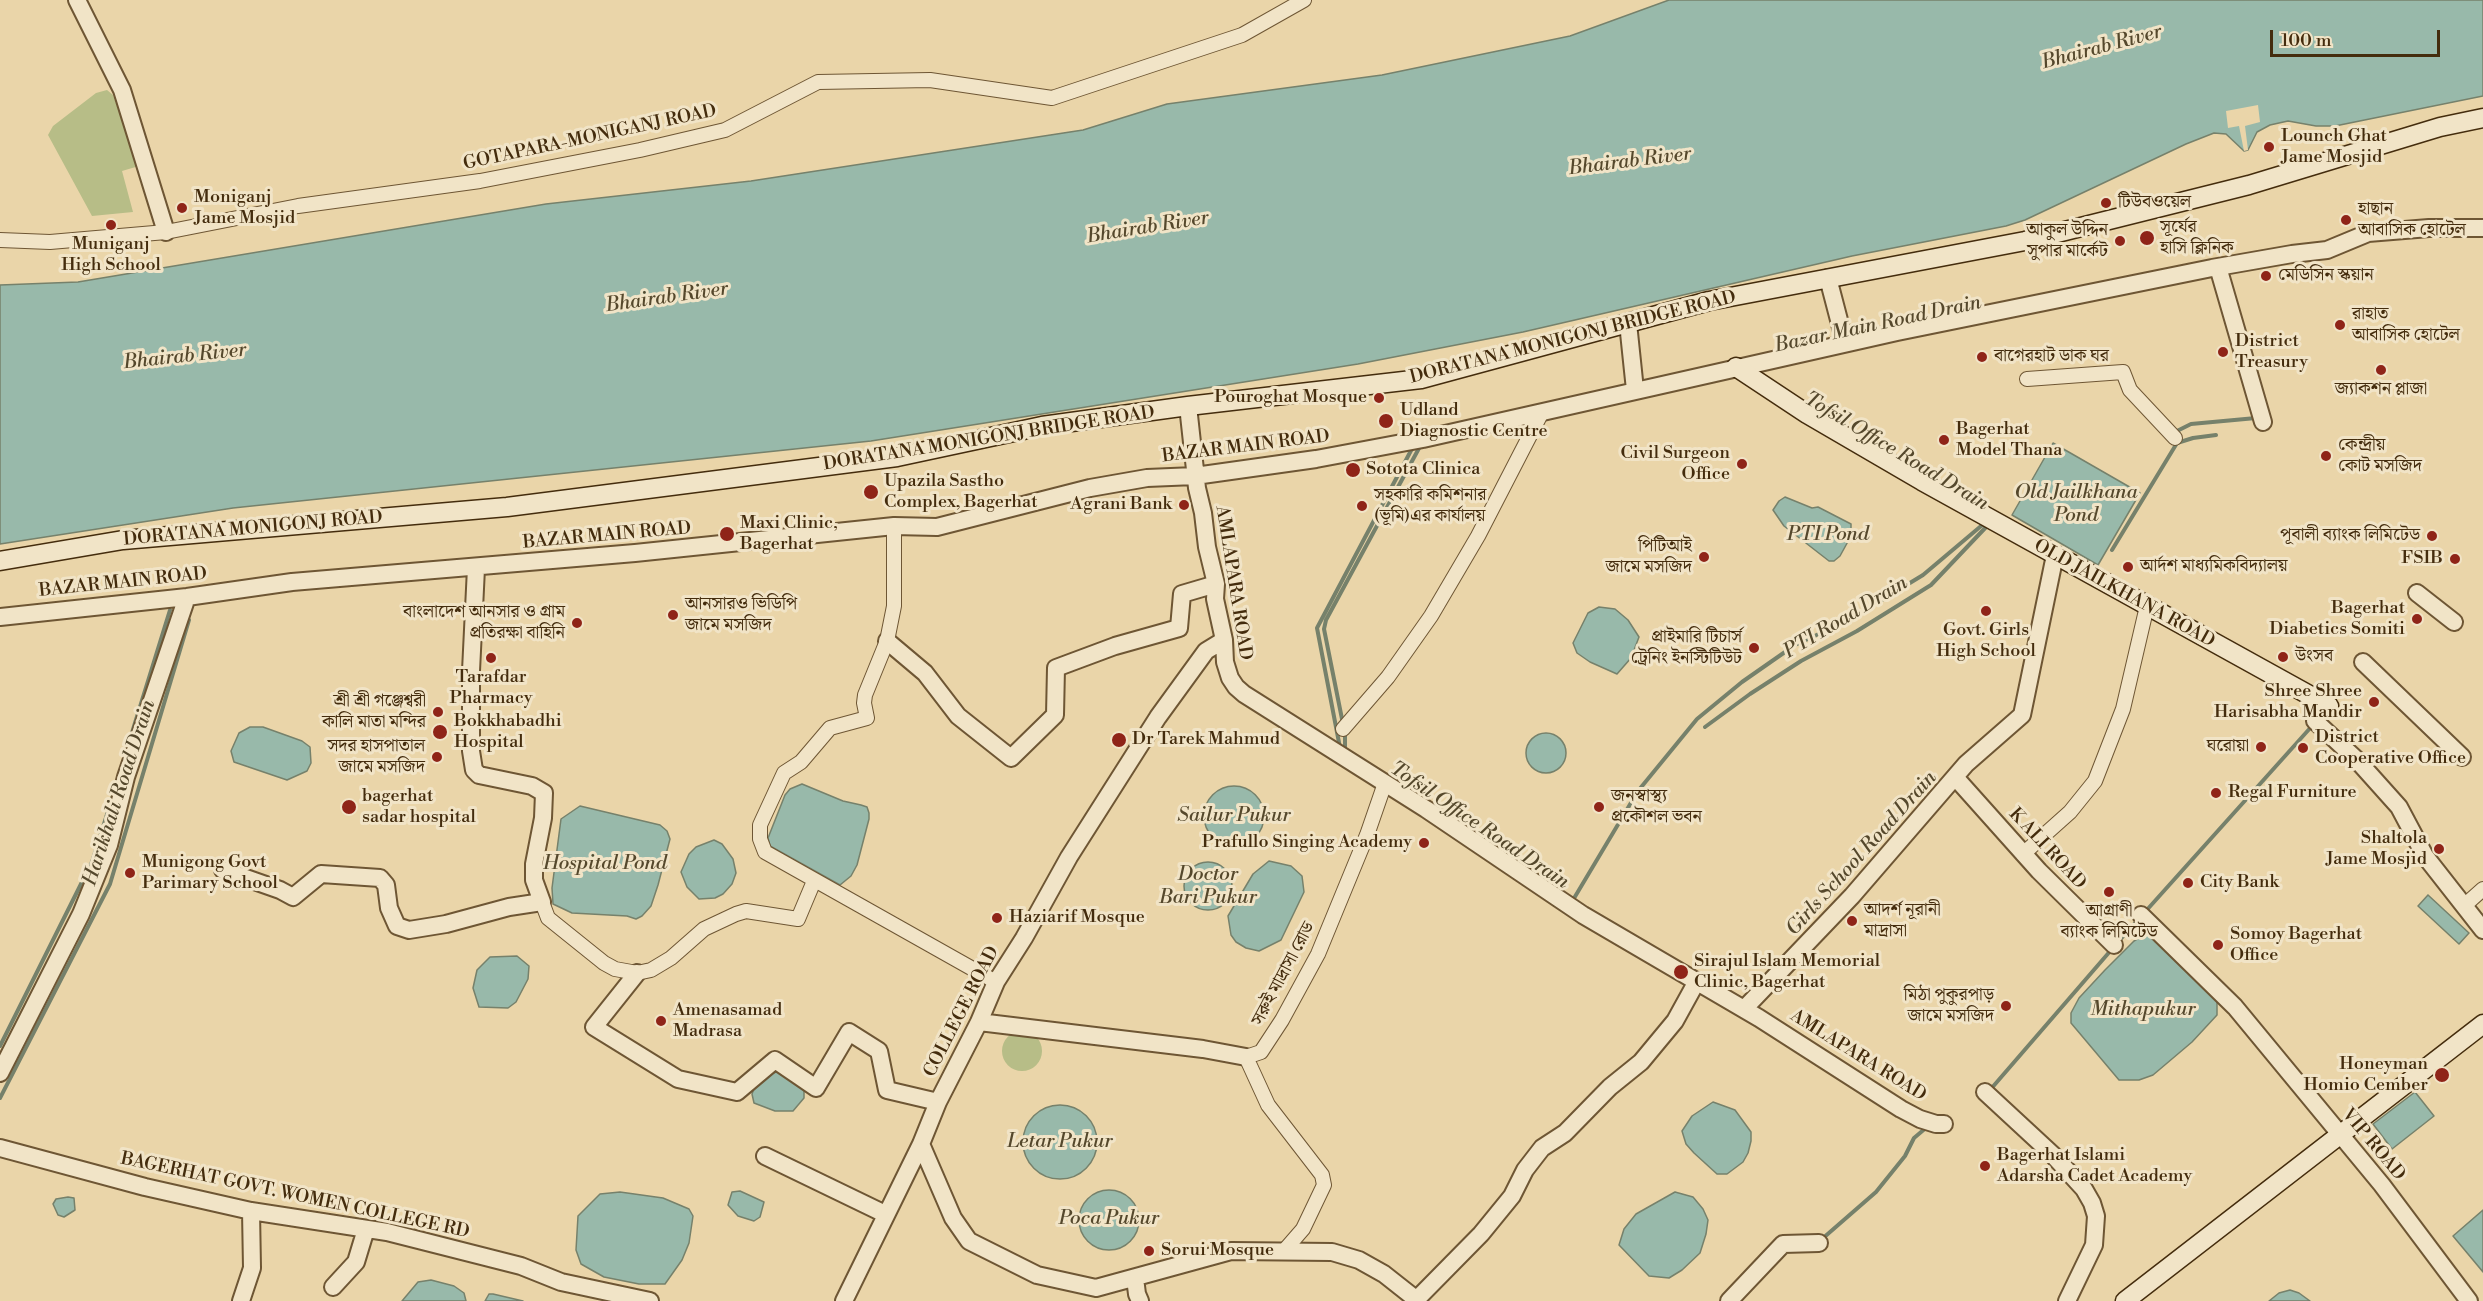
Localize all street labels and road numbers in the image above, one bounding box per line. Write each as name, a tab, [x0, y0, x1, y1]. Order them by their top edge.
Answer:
street label: GOTAPARA-MONIGANJ ROAD	[461, 101, 719, 175]
street label: DORATANA MONIGONJ BRIDGE ROAD	[1408, 287, 1738, 389]
street label: DORATANA MONIGONJ BRIDGE ROAD	[822, 402, 1156, 476]
street label: BAZAR MAIN ROAD	[1161, 426, 1331, 468]
street label: AMLAPARA ROAD	[1210, 504, 1256, 662]
street label: DORATANA MONIGONJ ROAD	[122, 507, 384, 551]
street label: BAZAR MAIN ROAD	[522, 518, 692, 554]
street label: OLD JAILKHANA ROAD	[2030, 535, 2218, 653]
street label: BAZAR MAIN ROAD	[38, 563, 208, 603]
street label: K ALI ROAD	[2004, 804, 2090, 894]
street label: সরুই মাদ্রাসা রোড	[1248, 919, 1320, 1029]
street label: COLLEGE ROAD	[920, 943, 1004, 1081]
street label: AMLAPARA ROAD	[1786, 1005, 1930, 1107]
street label: VIP ROAD	[2337, 1105, 2409, 1185]
street label: BAGERHAT GOVT. WOMEN COLLEGE RD	[119, 1148, 471, 1244]

